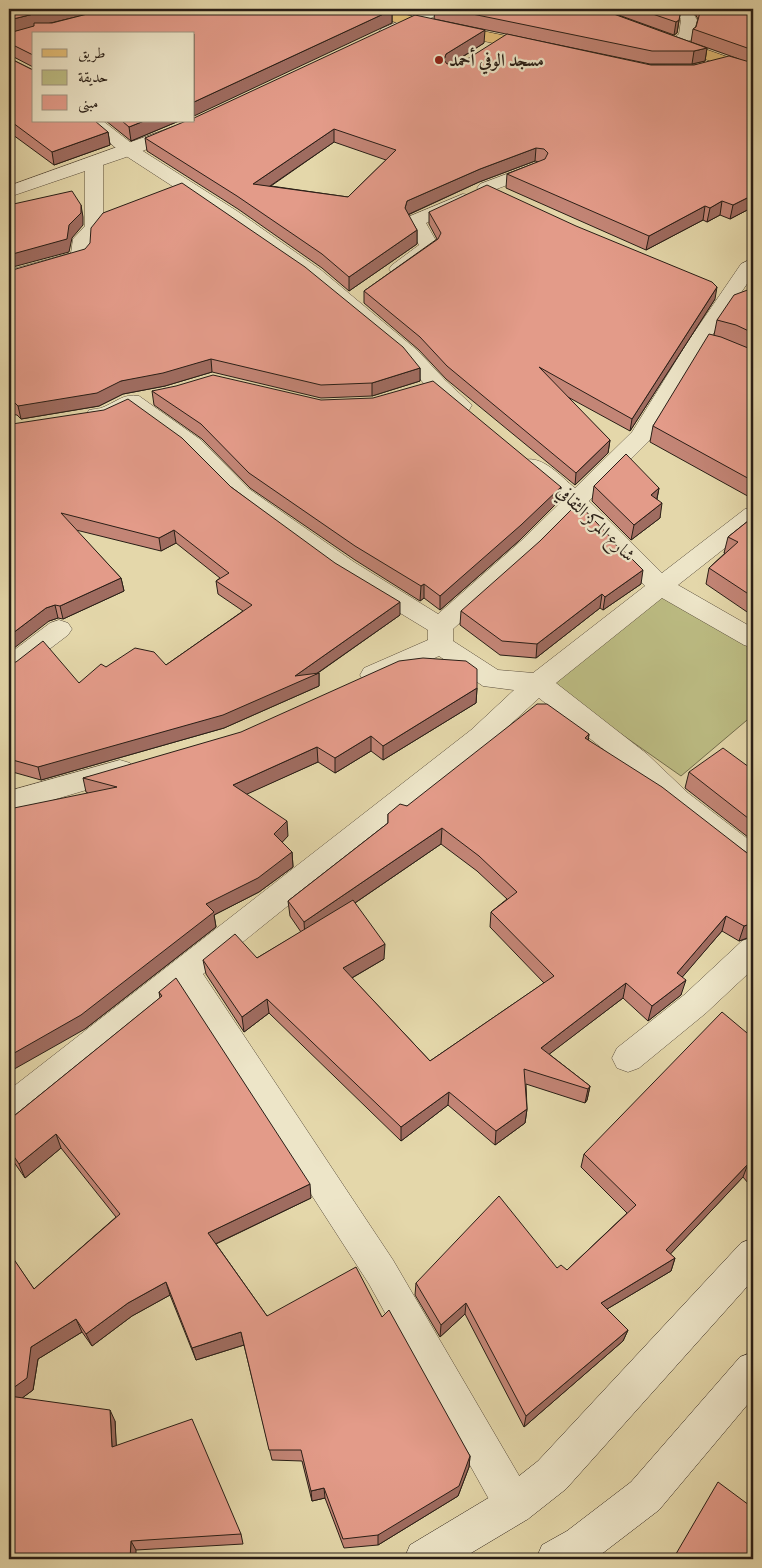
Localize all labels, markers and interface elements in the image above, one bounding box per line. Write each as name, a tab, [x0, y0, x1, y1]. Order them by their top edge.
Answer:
legend	[32, 32, 195, 122]
text: طريق	[78, 44, 105, 63]
place label: مسجد الوفي أحمد	[449, 47, 544, 75]
marker: مسجد الوفي أحمد	[433, 54, 445, 66]
text: حديقة	[78, 68, 108, 87]
text: مبنى	[78, 94, 98, 114]
street label: شارع المركز الثقافي	[549, 481, 639, 569]

